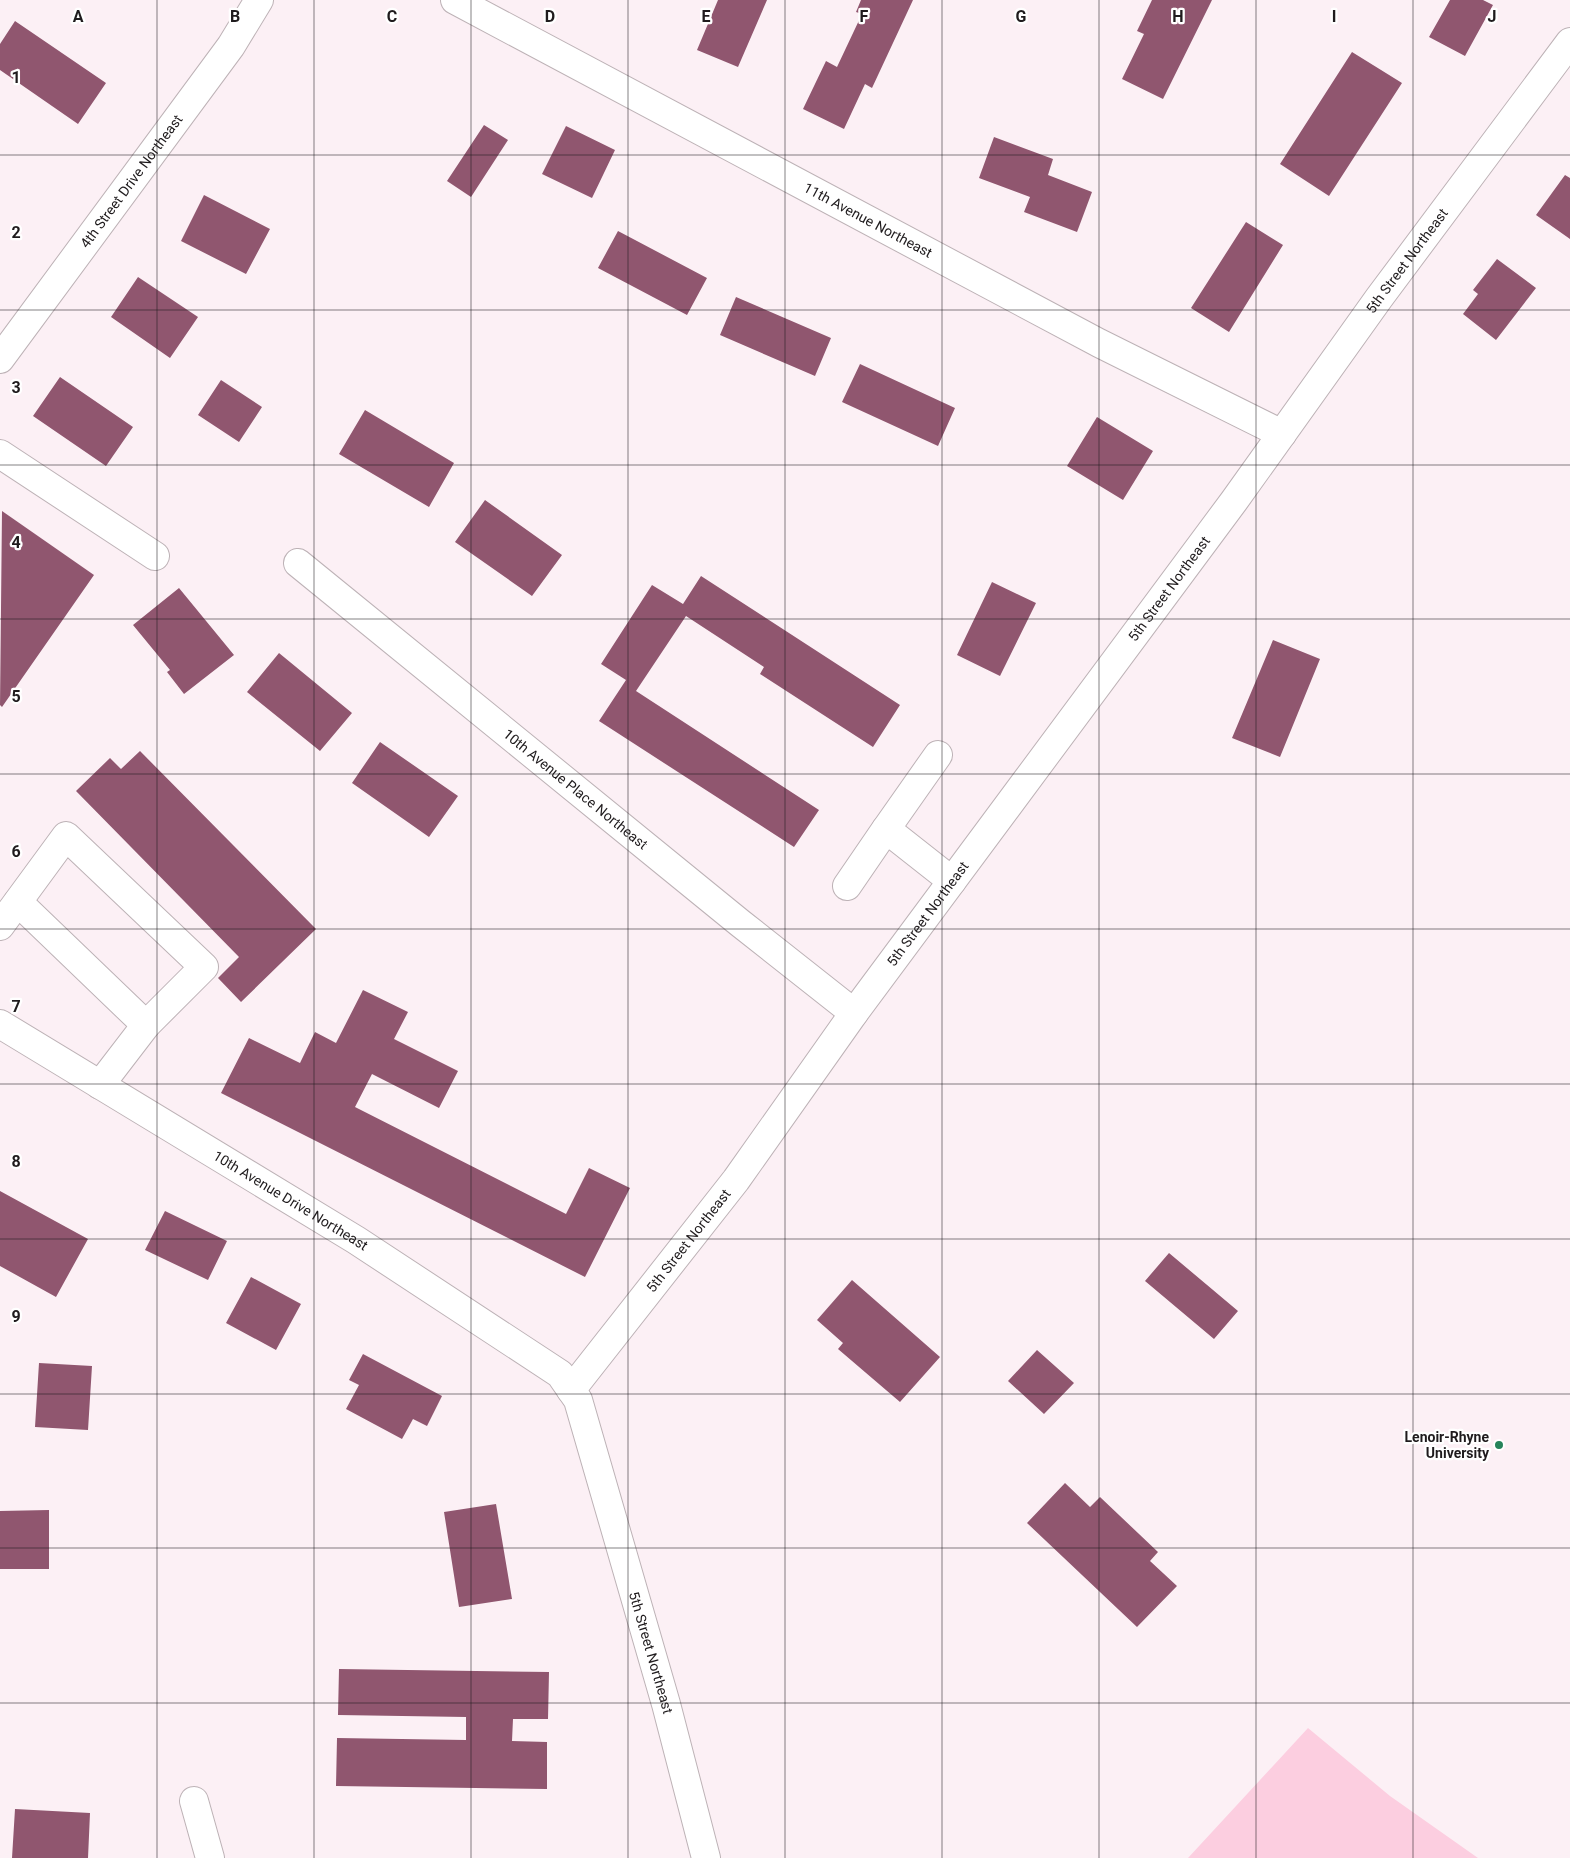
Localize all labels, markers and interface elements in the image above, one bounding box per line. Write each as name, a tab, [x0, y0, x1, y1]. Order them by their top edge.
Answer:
text: A	[73, 7, 84, 26]
text: B	[230, 7, 240, 26]
text: C	[387, 7, 397, 26]
text: D	[545, 7, 555, 26]
text: E	[702, 7, 711, 26]
text: F	[860, 7, 869, 26]
text: G	[1016, 7, 1027, 26]
text: H	[1172, 7, 1184, 26]
text: I	[1332, 7, 1336, 26]
text: J	[1488, 7, 1496, 26]
text: 1	[11, 68, 21, 87]
street label: 4th Street Drive Northeast	[77, 111, 186, 251]
street label: 11th Avenue Northeast	[801, 179, 935, 261]
street label: 5th Street Northeast	[1363, 205, 1451, 316]
text: 2	[11, 223, 21, 242]
text: 3	[11, 378, 21, 397]
text: 4	[11, 533, 21, 552]
street label: 5th Street Northeast	[1125, 533, 1213, 644]
text: 5	[11, 687, 21, 706]
street label: 10th Avenue Place Northeast	[500, 726, 651, 853]
text: 6	[11, 842, 21, 861]
street label: 5th Street Northeast	[883, 858, 972, 969]
text: 7	[11, 997, 21, 1016]
street label: 10th Avenue Drive Northeast	[210, 1147, 371, 1254]
text: 8	[11, 1152, 21, 1171]
street label: 5th Street Northeast	[643, 1186, 734, 1295]
text: 9	[11, 1307, 21, 1326]
place label: Lenoir-Rhyne University	[1405, 1429, 1490, 1461]
marker: Lenoir-Rhyne University	[1493, 1439, 1505, 1451]
street label: 5th Street Northeast	[626, 1590, 676, 1716]

